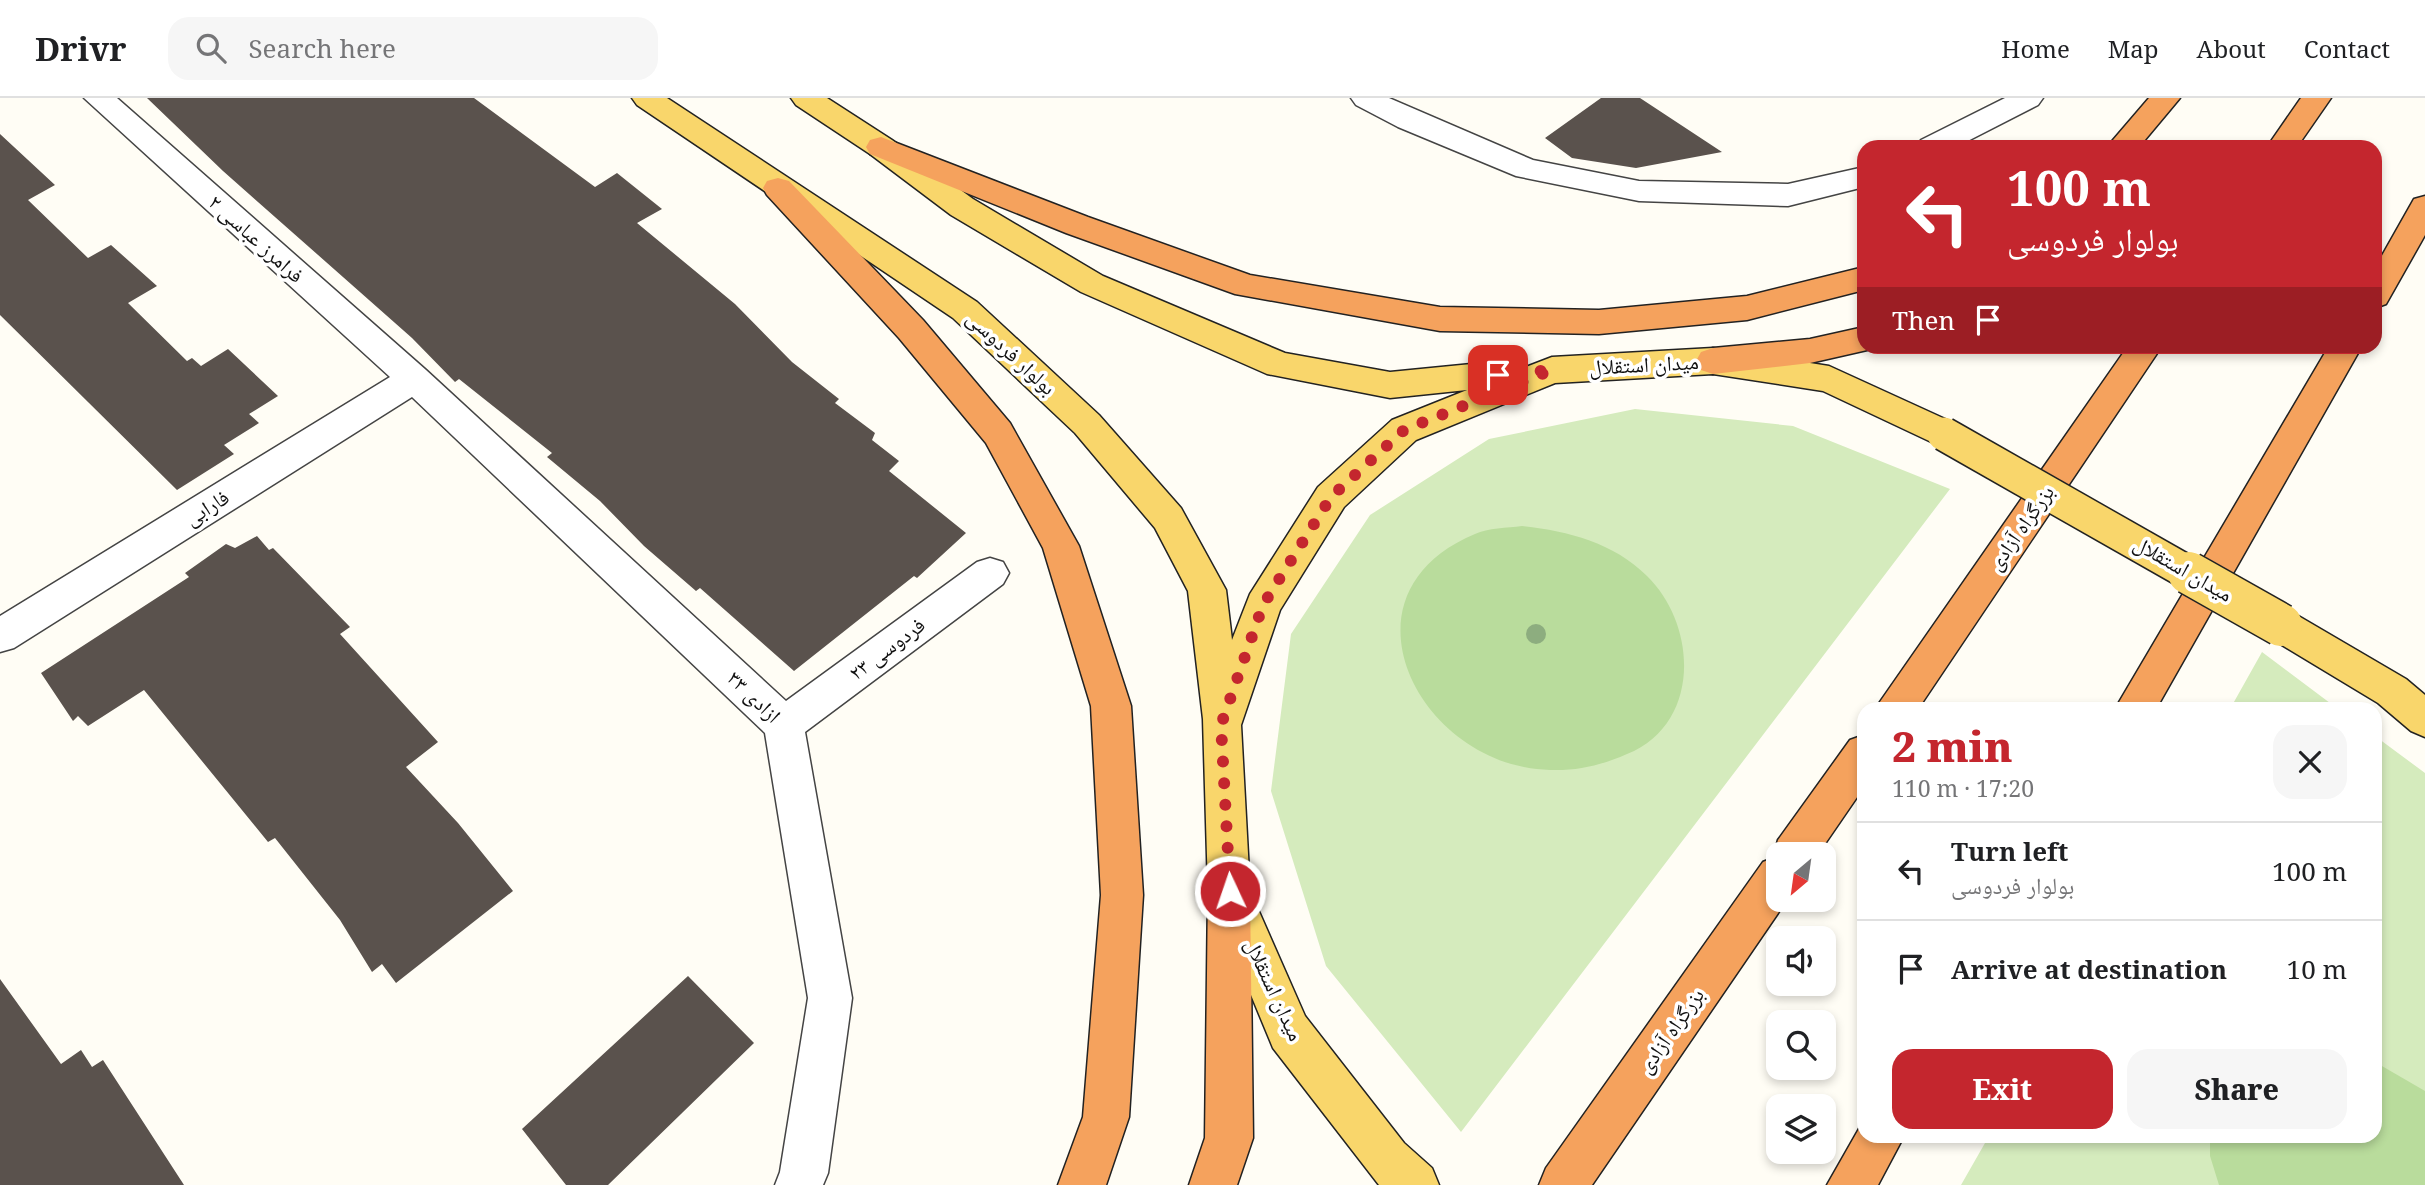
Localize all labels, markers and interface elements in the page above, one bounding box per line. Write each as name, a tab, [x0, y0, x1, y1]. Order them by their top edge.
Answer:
search box	[168, 17, 658, 80]
text: Drivr	[35, 26, 126, 71]
icon: search	[192, 29, 230, 67]
text: Search here	[248, 30, 396, 66]
text: Home	[2001, 32, 2070, 65]
text: Map	[2108, 32, 2159, 65]
text: About	[2197, 32, 2266, 65]
text: Contact	[2304, 32, 2390, 65]
text: 100 m	[2007, 154, 2151, 220]
icon: left	[1892, 168, 1983, 259]
street label: فرامرز عباسی ۲	[203, 188, 310, 289]
text: بولوار فردوسی	[2007, 217, 2178, 260]
icon: arrive	[1969, 301, 2007, 339]
text: Then	[1892, 302, 1955, 338]
street label: بولوار فردوسی	[961, 304, 1062, 401]
pin	[1468, 345, 1528, 405]
street label: میدان استقلال	[1588, 347, 1699, 381]
icon: arrive	[1479, 356, 1517, 394]
street label: بزرگراه آزادی	[1980, 479, 2060, 576]
street label: فارابی	[179, 483, 234, 532]
street label: میدان استقلال	[2129, 529, 2238, 608]
street label: فردوسی ۲۳	[843, 610, 930, 686]
street label: ازادی ۳۳	[722, 664, 787, 729]
text: 2 min	[1892, 717, 2013, 774]
button: close	[2273, 725, 2347, 799]
text: 110 m · 17:20	[1892, 772, 2034, 804]
text: Turn left	[1951, 833, 2068, 869]
north arrow	[1766, 842, 1836, 912]
map controls	[1766, 842, 1836, 1164]
icon: left	[1892, 852, 1930, 890]
text: 100 m	[2272, 853, 2347, 889]
position arrow	[1193, 854, 1267, 928]
text: بولوار فردوسی	[1951, 869, 2074, 901]
button: sound	[1766, 926, 1836, 996]
street label: میدان استقلال	[1239, 934, 1311, 1045]
icon: arrive	[1892, 950, 1930, 988]
text: Arrive at destination	[1951, 951, 2227, 987]
text: 10 m	[2287, 951, 2347, 987]
street label: بزرگراه آزادی	[1630, 982, 1710, 1079]
button: search	[1766, 1010, 1836, 1080]
button: Exit	[1892, 1049, 2113, 1129]
button: Share	[2127, 1049, 2347, 1129]
button: layers	[1766, 1094, 1836, 1164]

